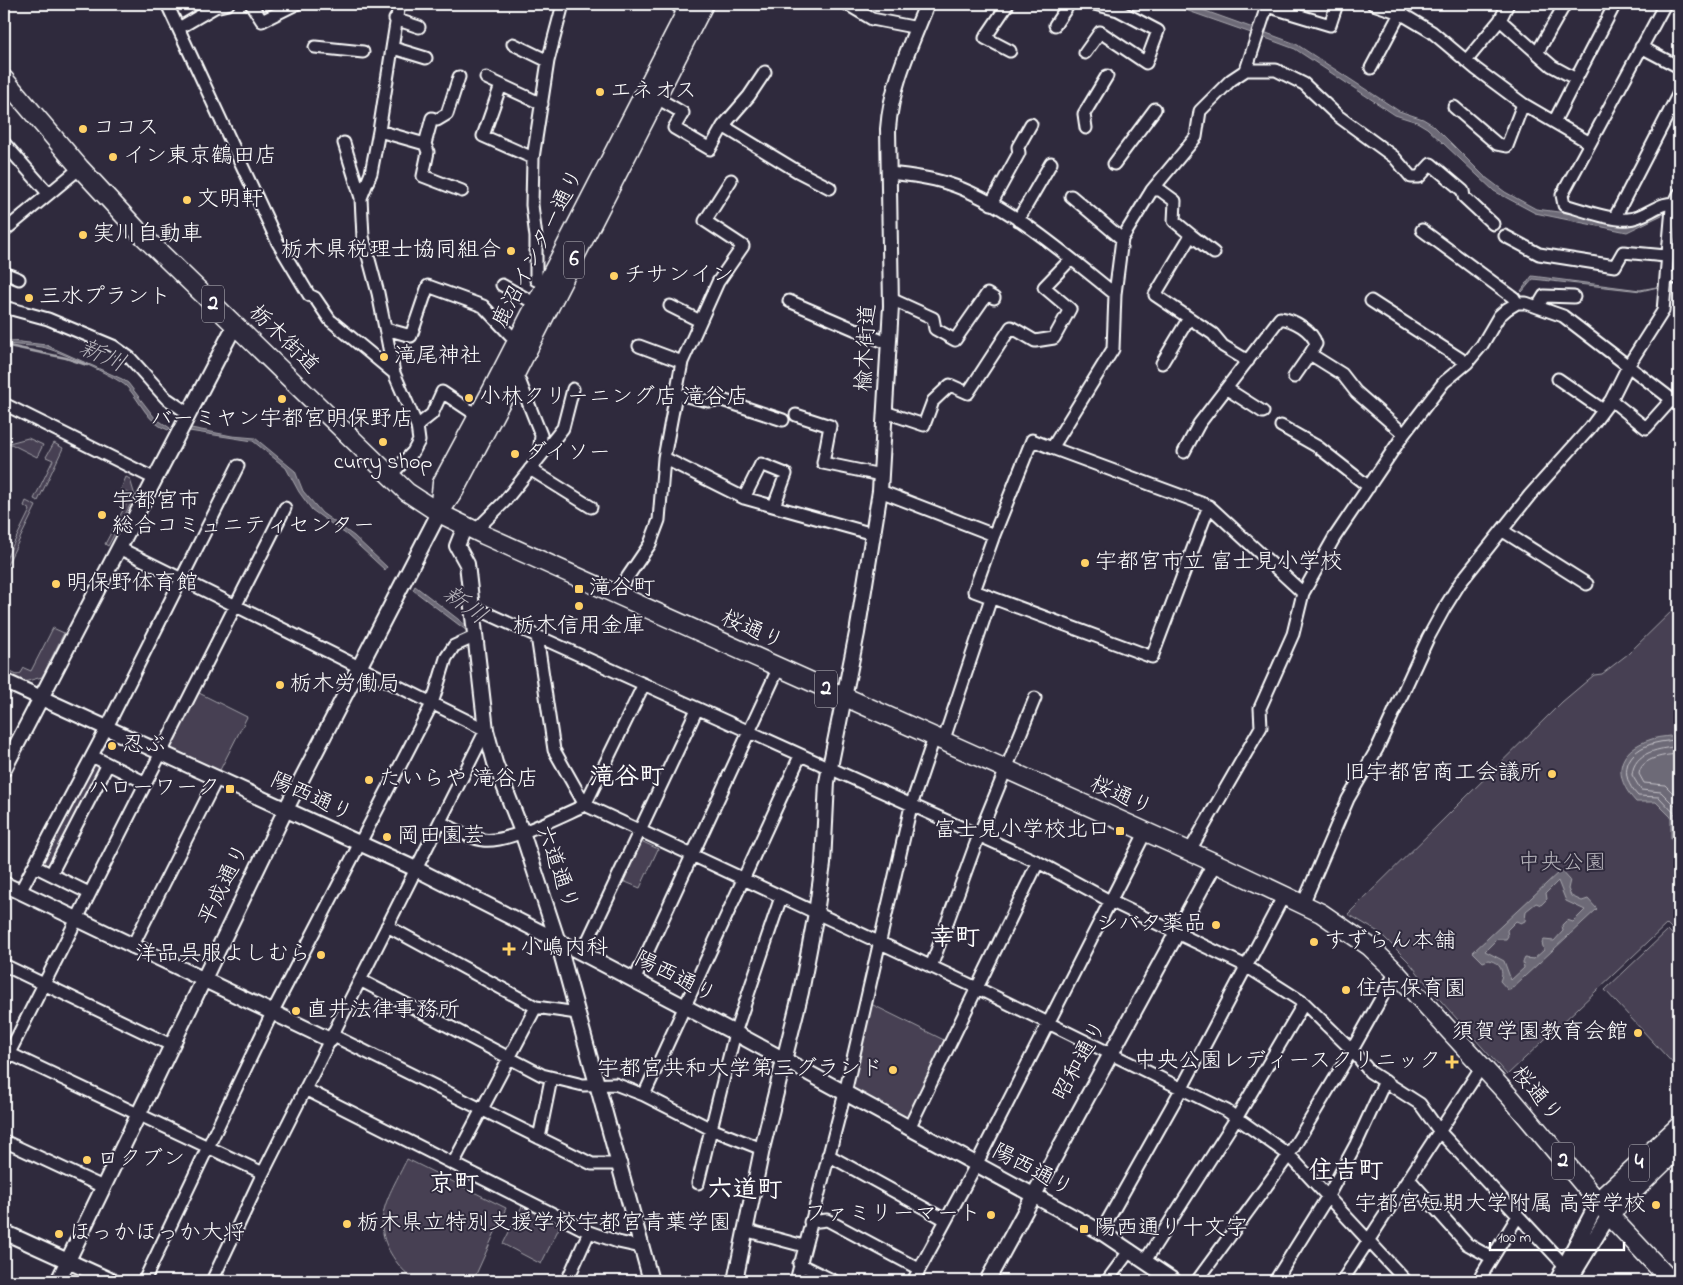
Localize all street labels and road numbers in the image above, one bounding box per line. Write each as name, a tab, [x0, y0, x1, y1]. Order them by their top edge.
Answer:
street label: 鹿沼インター通り	[485, 164, 593, 334]
road number: 6	[564, 242, 584, 278]
road number: 2	[202, 286, 224, 322]
street label: 栃木街道	[240, 298, 326, 382]
street label: 楡木街道	[849, 303, 885, 393]
street label: 桜通り	[715, 603, 789, 659]
road number: 2	[815, 671, 837, 708]
street label: 陽西通り	[264, 765, 358, 831]
street label: 桜通り	[1084, 769, 1158, 825]
street label: 六道通り	[527, 821, 585, 915]
street label: 平成通り	[191, 838, 259, 932]
street label: 陽西通り	[629, 944, 721, 1012]
street label: 昭和通り	[1046, 1015, 1116, 1107]
street label: 桜通り	[1503, 1059, 1569, 1131]
street label: 陽西通り	[986, 1136, 1078, 1206]
road number: 2	[1552, 1142, 1574, 1180]
road number: 4	[1629, 1144, 1649, 1182]

